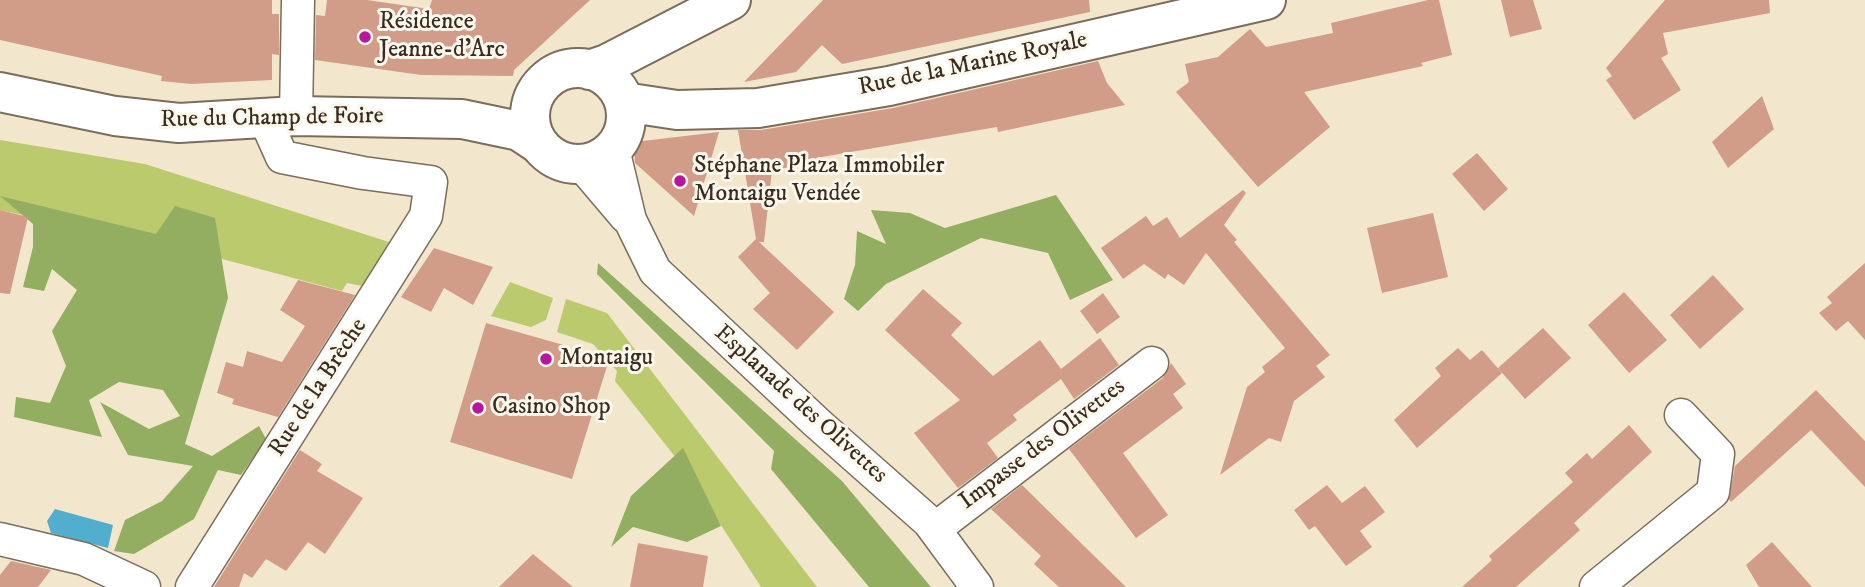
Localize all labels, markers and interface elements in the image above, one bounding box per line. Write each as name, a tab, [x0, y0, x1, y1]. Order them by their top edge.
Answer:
place label: Résidence Jeanne-d'Arc	[379, 9, 505, 65]
street label: Rue de la Marine Royale	[856, 27, 1090, 103]
marker: Résidence Jeanne-d'Arc	[357, 29, 373, 45]
street label: Rue du Champ de Foire	[160, 103, 384, 135]
place label: Stéphane Plaza Immobiler Montaigu Vendée	[694, 153, 944, 209]
marker: Stéphane Plaza Immobiler Montaigu Vendée	[672, 173, 688, 189]
street label: Rue de la Brèche	[264, 314, 374, 462]
street label: Esplanade des Olivettes	[707, 320, 893, 490]
place label: Montaigu	[560, 345, 653, 373]
marker: Montaigu	[538, 351, 554, 367]
street label: Impasse des Olivettes	[954, 373, 1132, 517]
place label: Casino Shop	[492, 394, 610, 422]
marker: Casino Shop	[470, 400, 486, 416]

